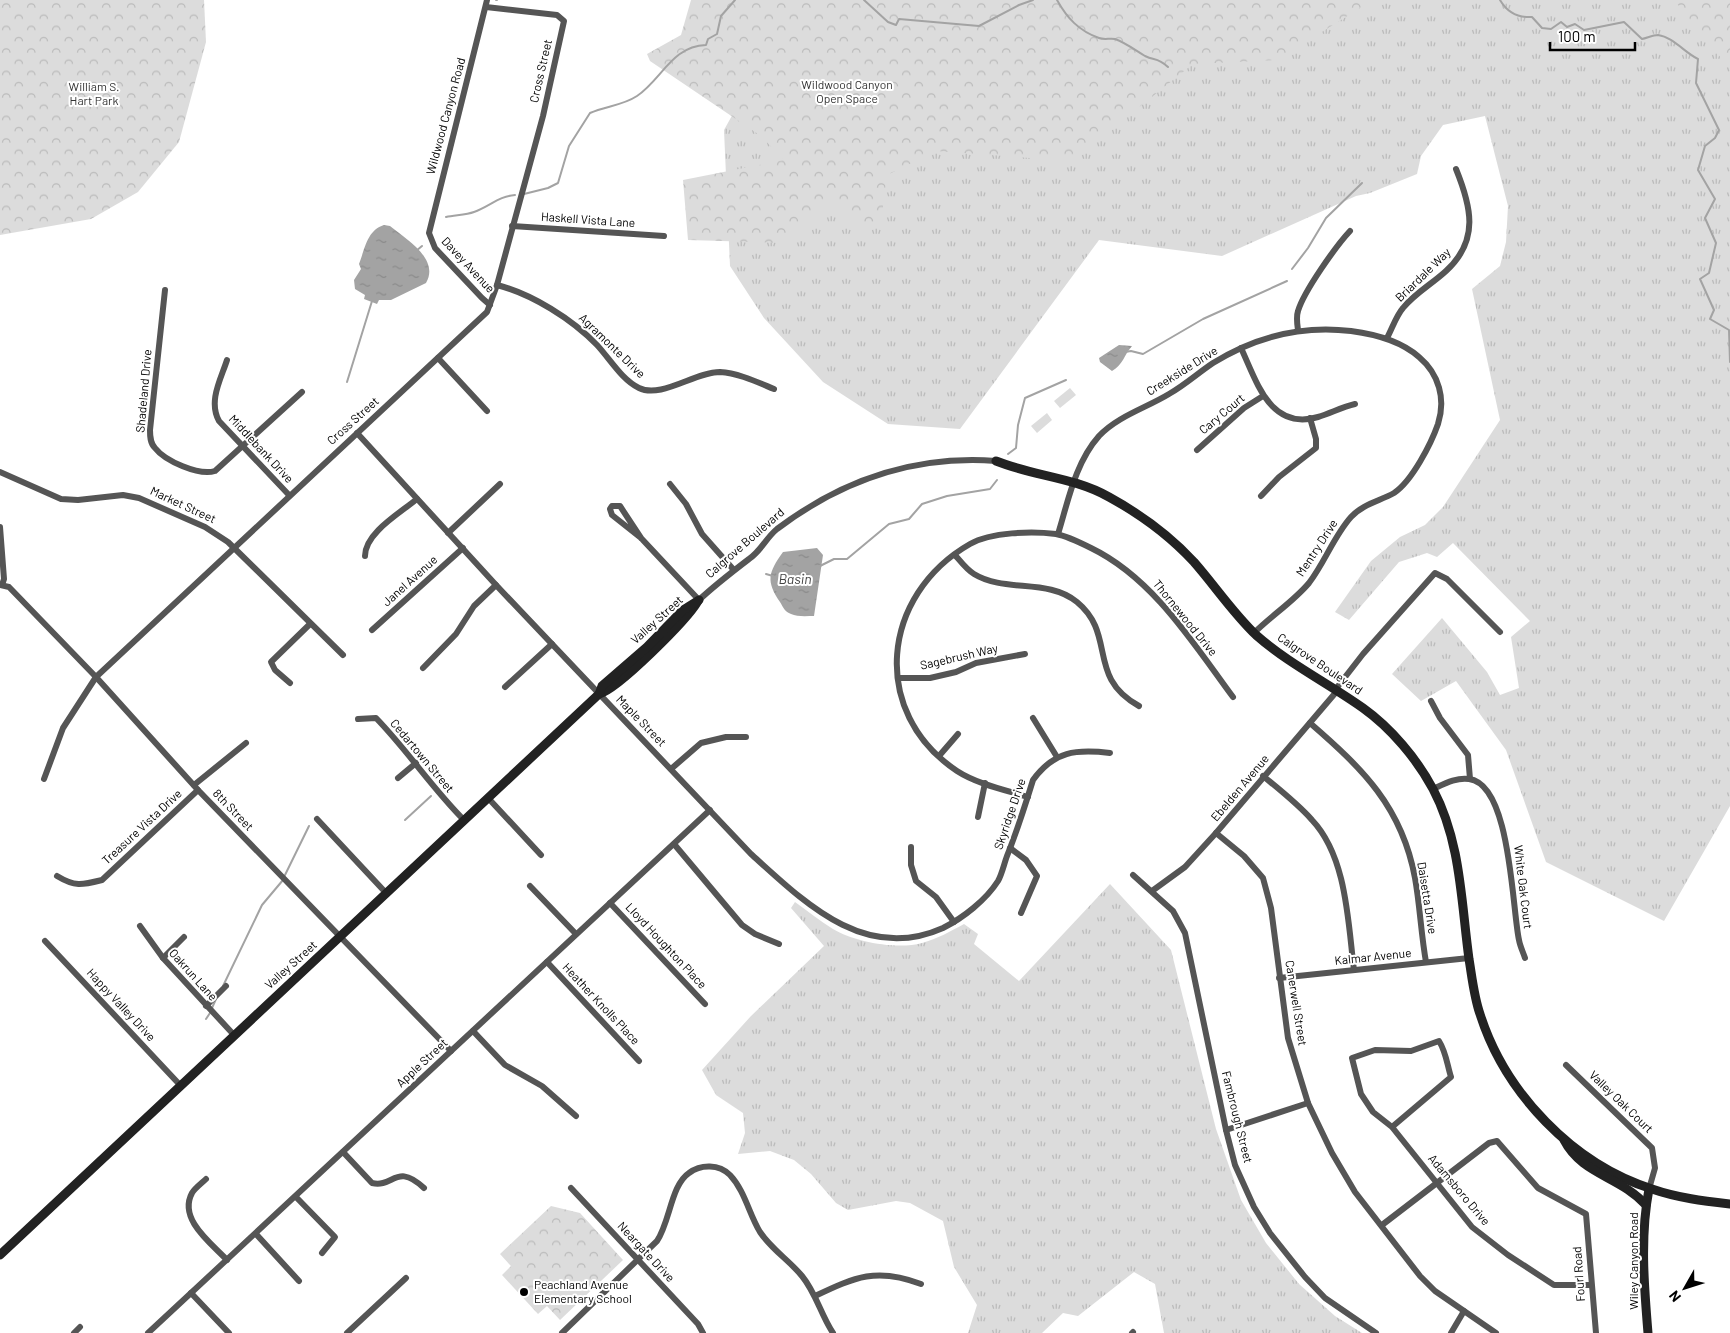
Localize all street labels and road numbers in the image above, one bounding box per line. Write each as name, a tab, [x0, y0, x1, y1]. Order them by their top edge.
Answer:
street label: Cross Street	[526, 38, 554, 104]
street label: Wildwood Canyon Road	[423, 56, 467, 176]
street label: Haskell Vista Lane	[541, 209, 636, 229]
street label: Davey Avenue	[439, 234, 498, 295]
street label: Briardale Way	[1392, 244, 1453, 304]
street label: Agramonte Drive	[577, 310, 649, 380]
street label: Creekside Drive	[1143, 343, 1220, 398]
street label: Shadeland Drive	[132, 349, 154, 433]
street label: Cary Court	[1196, 390, 1247, 436]
street label: Cross Street	[324, 393, 381, 447]
street label: Middlebank Drive	[227, 411, 297, 485]
street label: Market Street	[148, 483, 218, 525]
street label: Calgrove Boulevard	[702, 504, 786, 580]
street label: Mentry Drive	[1293, 516, 1340, 579]
street label: Janel Avenue	[379, 552, 440, 609]
street label: Thornewood Drive	[1151, 576, 1221, 658]
street label: Valley Street	[627, 592, 685, 646]
street label: Calgrove Boulevard	[1275, 630, 1366, 697]
street label: Sagebrush Way	[918, 640, 1000, 672]
street label: Maple Street	[614, 692, 670, 749]
street label: Cedartown Street	[388, 716, 458, 795]
street label: Ebelden Avenue	[1207, 751, 1271, 824]
street label: Skyridge Drive	[990, 776, 1028, 851]
street label: Treasure Vista Drive	[99, 786, 184, 867]
street label: 8th Street	[211, 786, 257, 833]
street label: White Oak Court	[1512, 844, 1536, 929]
street label: Daisetta Drive	[1415, 861, 1441, 935]
street label: Lloyd Houghton Place	[623, 900, 710, 991]
street label: Valley Street	[261, 937, 319, 991]
street label: Kalmar Avenue	[1334, 945, 1412, 967]
street label: Oakrun Lane	[167, 946, 221, 1003]
street label: Canerwell Street	[1283, 959, 1311, 1047]
street label: Heather Knolls Place	[560, 960, 643, 1047]
street label: Happy Valley Drive	[85, 965, 159, 1044]
street label: Apple Street	[393, 1035, 450, 1090]
street label: Valley Oak Court	[1587, 1067, 1657, 1135]
street label: Fambrough Street	[1220, 1069, 1256, 1164]
street label: Adamsboro Drive	[1426, 1151, 1494, 1228]
street label: Wiley Canyon Road	[1626, 1212, 1640, 1310]
street label: Neargate Drive	[615, 1218, 678, 1284]
street label: Fourl Road	[1569, 1246, 1587, 1302]

